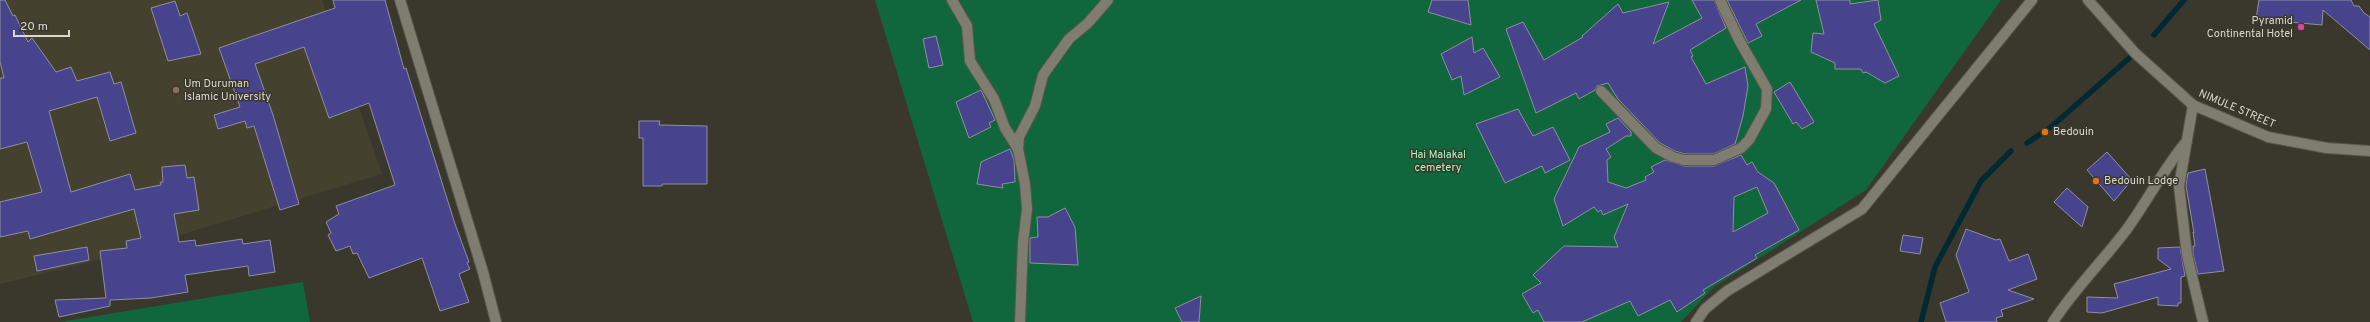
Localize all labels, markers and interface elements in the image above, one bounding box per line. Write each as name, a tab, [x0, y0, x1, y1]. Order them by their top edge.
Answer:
scale bar	[14, 12, 69, 38]
place label: Pyramid Continental Hotel	[2207, 14, 2293, 41]
text: 20 m	[20, 19, 48, 35]
marker: Pyramid Continental Hotel	[2296, 22, 2306, 32]
place label: Um Duruman Islamic University	[184, 77, 271, 104]
marker: Um Duruman Islamic University	[171, 85, 181, 95]
street label: NIMULE STREET	[2196, 87, 2278, 131]
place label: Bedouin	[2053, 125, 2094, 139]
marker: Bedouin	[2040, 127, 2050, 137]
park label: Hai Malakal cemetery	[1410, 148, 1466, 175]
place label: Bedouin Lodge	[2104, 174, 2178, 188]
marker: Bedouin Lodge	[2091, 176, 2101, 186]

